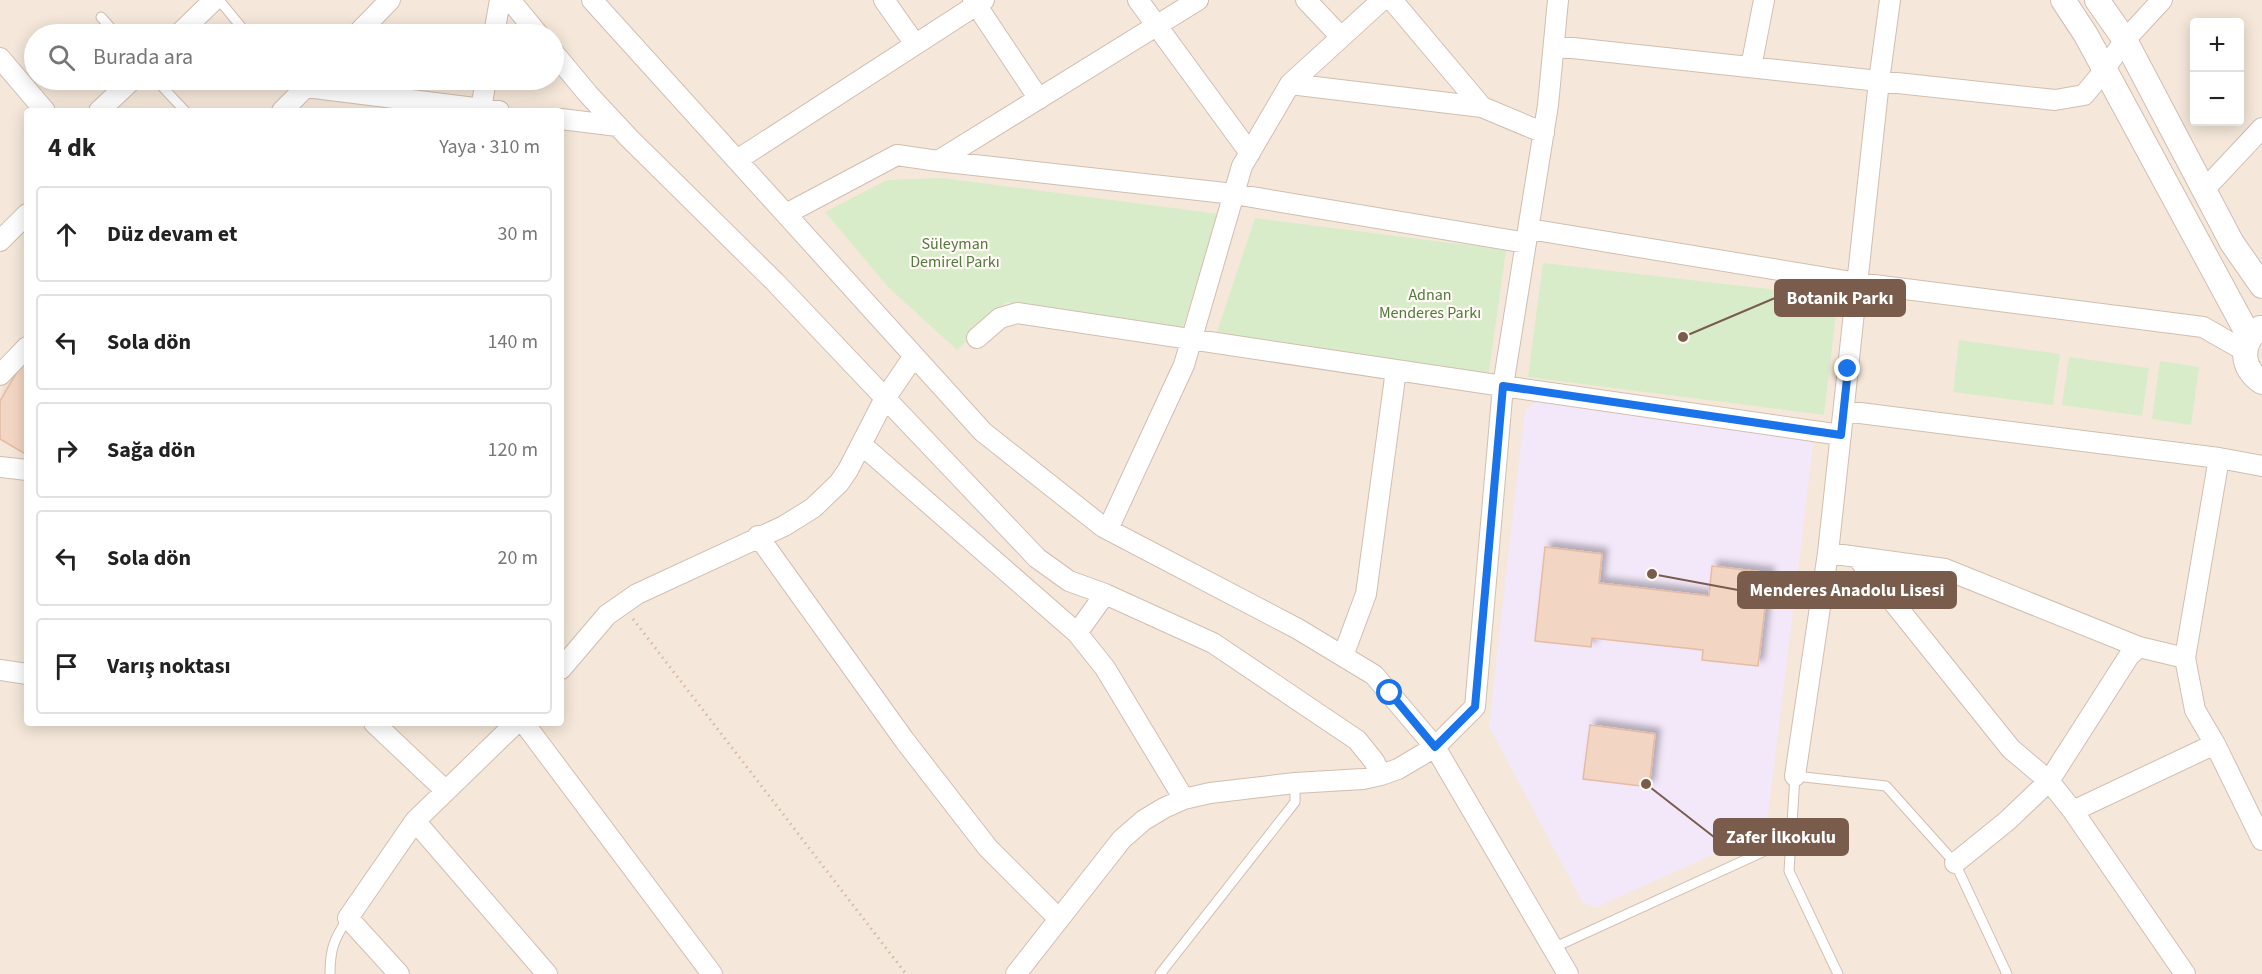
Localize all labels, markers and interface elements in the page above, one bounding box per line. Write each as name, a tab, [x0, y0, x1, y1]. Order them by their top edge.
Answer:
map controls	[2190, 18, 2244, 126]
button: +	[2190, 18, 2244, 72]
search box	[24, 24, 564, 90]
icon: search	[45, 41, 78, 74]
text: Burada ara	[93, 41, 193, 73]
button: −	[2190, 72, 2244, 126]
text: 4 dk	[48, 129, 96, 166]
text: Yaya · 310 m	[439, 133, 540, 161]
icon: ahead	[50, 218, 83, 251]
text: Düz devam et	[107, 218, 237, 250]
text: 30 m	[498, 220, 538, 248]
park label: Süleyman Demirel Parkı	[910, 233, 1000, 273]
callout: Botanik Parkı	[1775, 280, 1905, 316]
park label: Adnan Menderes Parkı	[1379, 284, 1481, 324]
text: Botanik Parkı	[1787, 286, 1893, 311]
icon: left	[50, 326, 83, 359]
text: Sola dön	[107, 326, 191, 358]
text: 140 m	[488, 328, 538, 356]
route end	[1834, 355, 1860, 381]
icon: right	[50, 434, 83, 467]
text: Sağa dön	[107, 434, 196, 466]
text: 120 m	[488, 436, 538, 464]
icon: left	[50, 542, 83, 575]
text: Sola dön	[107, 542, 191, 574]
text: 20 m	[498, 544, 538, 572]
callout: Menderes Anadolu Lisesi	[1738, 572, 1956, 608]
text: Menderes Anadolu Lisesi	[1750, 578, 1944, 603]
icon: arrive	[50, 650, 83, 683]
text: Varış noktası	[107, 650, 231, 682]
route start	[1376, 679, 1402, 705]
callout: Zafer İlkokulu	[1714, 819, 1848, 855]
text: Zafer İlkokulu	[1726, 825, 1836, 850]

